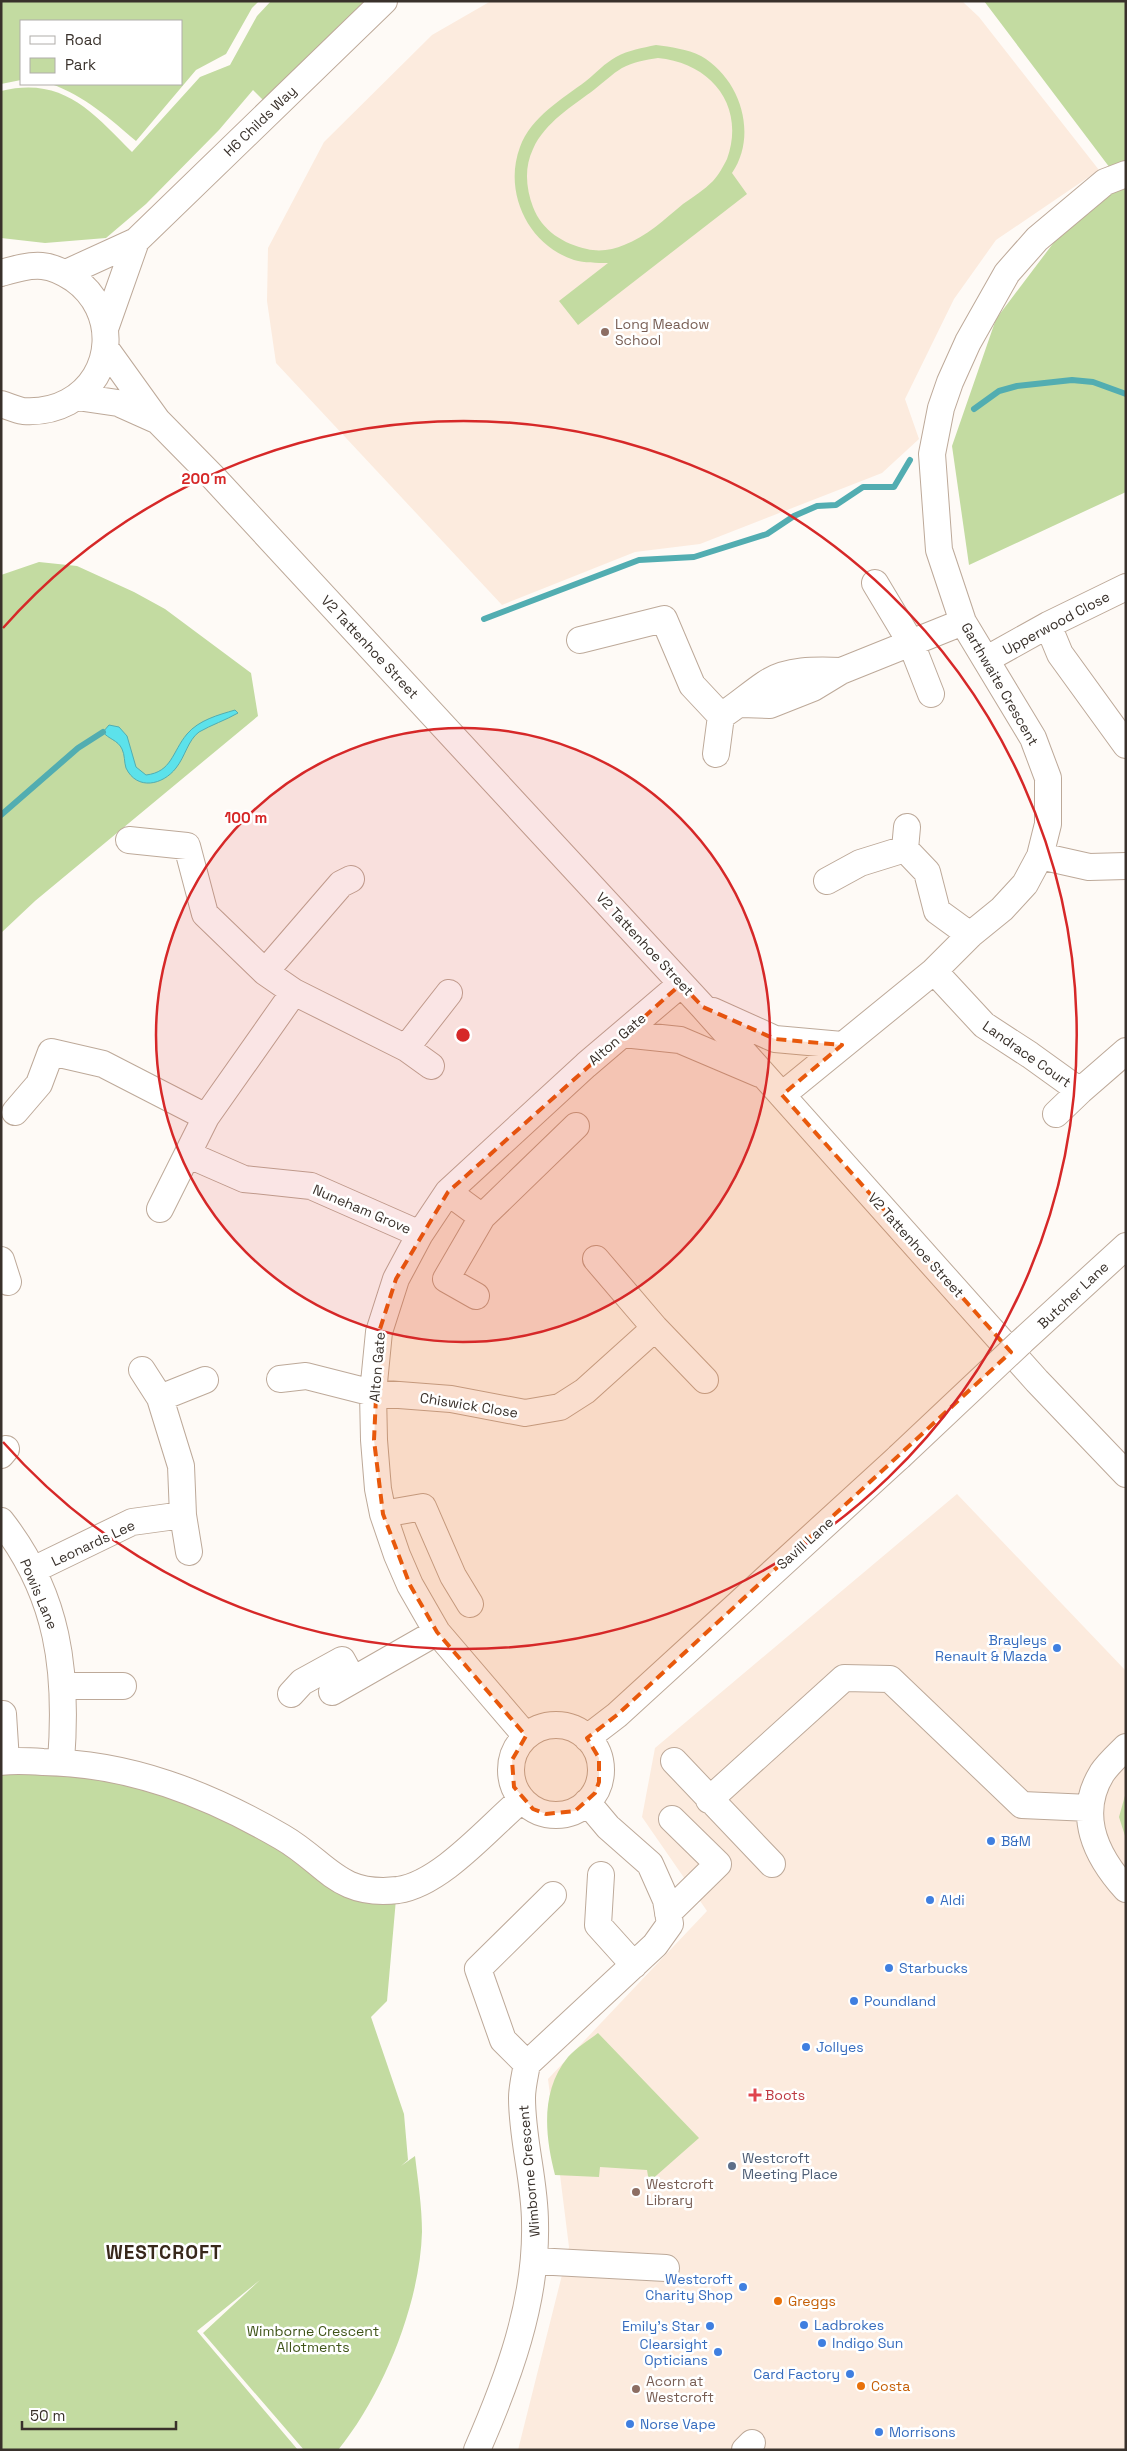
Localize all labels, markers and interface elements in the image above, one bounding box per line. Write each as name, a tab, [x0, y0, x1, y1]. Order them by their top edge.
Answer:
legend	[20, 20, 182, 85]
text: Road	[65, 30, 102, 49]
text: Park	[65, 55, 96, 74]
street label: H6 Childs Way	[220, 82, 300, 160]
place label: Long Meadow School	[615, 315, 709, 349]
marker: Long Meadow School	[599, 326, 611, 338]
text: 200 m	[182, 469, 226, 488]
street label: Upperwood Close	[999, 587, 1113, 659]
street label: V2 Tattenhoe Street	[317, 591, 423, 703]
street label: Garthwaite Crescent	[957, 619, 1043, 749]
text: 100 m	[225, 808, 267, 827]
street label: V2 Tattenhoe Street	[592, 888, 698, 1000]
street label: Alton Gate	[584, 1009, 650, 1069]
street label: Landrace Court	[979, 1017, 1075, 1091]
centre of rings	[454, 1026, 472, 1044]
street label: Nuneham Grove	[310, 1180, 414, 1238]
street label: V2 Tattenhoe Street	[864, 1189, 968, 1301]
street label: Butcher Lane	[1034, 1257, 1112, 1333]
street label: Alton Gate	[365, 1331, 389, 1403]
street label: Chiswick Close	[419, 1388, 519, 1422]
street label: Savill Lane	[773, 1513, 837, 1573]
street label: Leonards Lee	[48, 1516, 138, 1570]
street label: Powis Lane	[16, 1556, 62, 1632]
place label: Brayleys Renault & Mazda	[935, 1631, 1047, 1665]
marker: Brayleys Renault & Mazda	[1051, 1642, 1063, 1654]
place label: B&M	[1001, 1832, 1031, 1850]
marker: B&M	[985, 1835, 997, 1847]
place label: Aldi	[940, 1891, 965, 1909]
marker: Aldi	[924, 1894, 936, 1906]
place label: Starbucks	[899, 1959, 968, 1977]
marker: Starbucks	[883, 1962, 895, 1974]
place label: Poundland	[864, 1992, 936, 2010]
marker: Poundland	[848, 1995, 860, 2007]
place label: Jollyes	[816, 2038, 864, 2056]
marker: Jollyes	[800, 2041, 812, 2053]
place label: Boots	[765, 2086, 805, 2104]
marker: Boots	[749, 2089, 761, 2101]
street label: Wimborne Crescent	[514, 2104, 544, 2238]
place label: Westcroft Meeting Place	[742, 2149, 838, 2183]
marker: Westcroft Meeting Place	[726, 2160, 738, 2172]
place label: Westcroft Library	[646, 2175, 714, 2209]
marker: Westcroft Library	[630, 2186, 642, 2198]
district label: WESTCROFT	[106, 2240, 222, 2265]
place label: Westcroft Charity Shop	[645, 2270, 733, 2304]
marker: Westcroft Charity Shop	[737, 2281, 749, 2293]
place label: Greggs	[788, 2292, 836, 2310]
marker: Greggs	[772, 2295, 784, 2307]
place label: Ladbrokes	[814, 2316, 884, 2334]
place label: Emily's Star	[622, 2317, 700, 2335]
marker: Ladbrokes	[798, 2319, 810, 2331]
marker: Emily's Star	[704, 2320, 716, 2332]
park label: Wimborne Crescent Allotments	[247, 2322, 379, 2356]
place label: Indigo Sun	[832, 2334, 903, 2352]
place label: Clearsight Opticians	[639, 2335, 708, 2369]
marker: Indigo Sun	[816, 2337, 828, 2349]
marker: Clearsight Opticians	[712, 2346, 724, 2358]
place label: Card Factory	[753, 2365, 840, 2383]
marker: Card Factory	[844, 2368, 856, 2380]
place label: Acorn at Westcroft	[646, 2372, 714, 2406]
place label: Costa	[871, 2377, 910, 2395]
marker: Costa	[855, 2380, 867, 2392]
marker: Acorn at Westcroft	[630, 2383, 642, 2395]
scale bar	[22, 2398, 176, 2430]
text: 50 m	[30, 2406, 65, 2425]
place label: Norse Vape	[640, 2415, 716, 2433]
marker: Norse Vape	[624, 2418, 636, 2430]
place label: Morrisons	[889, 2423, 956, 2441]
marker: Morrisons	[873, 2426, 885, 2438]

